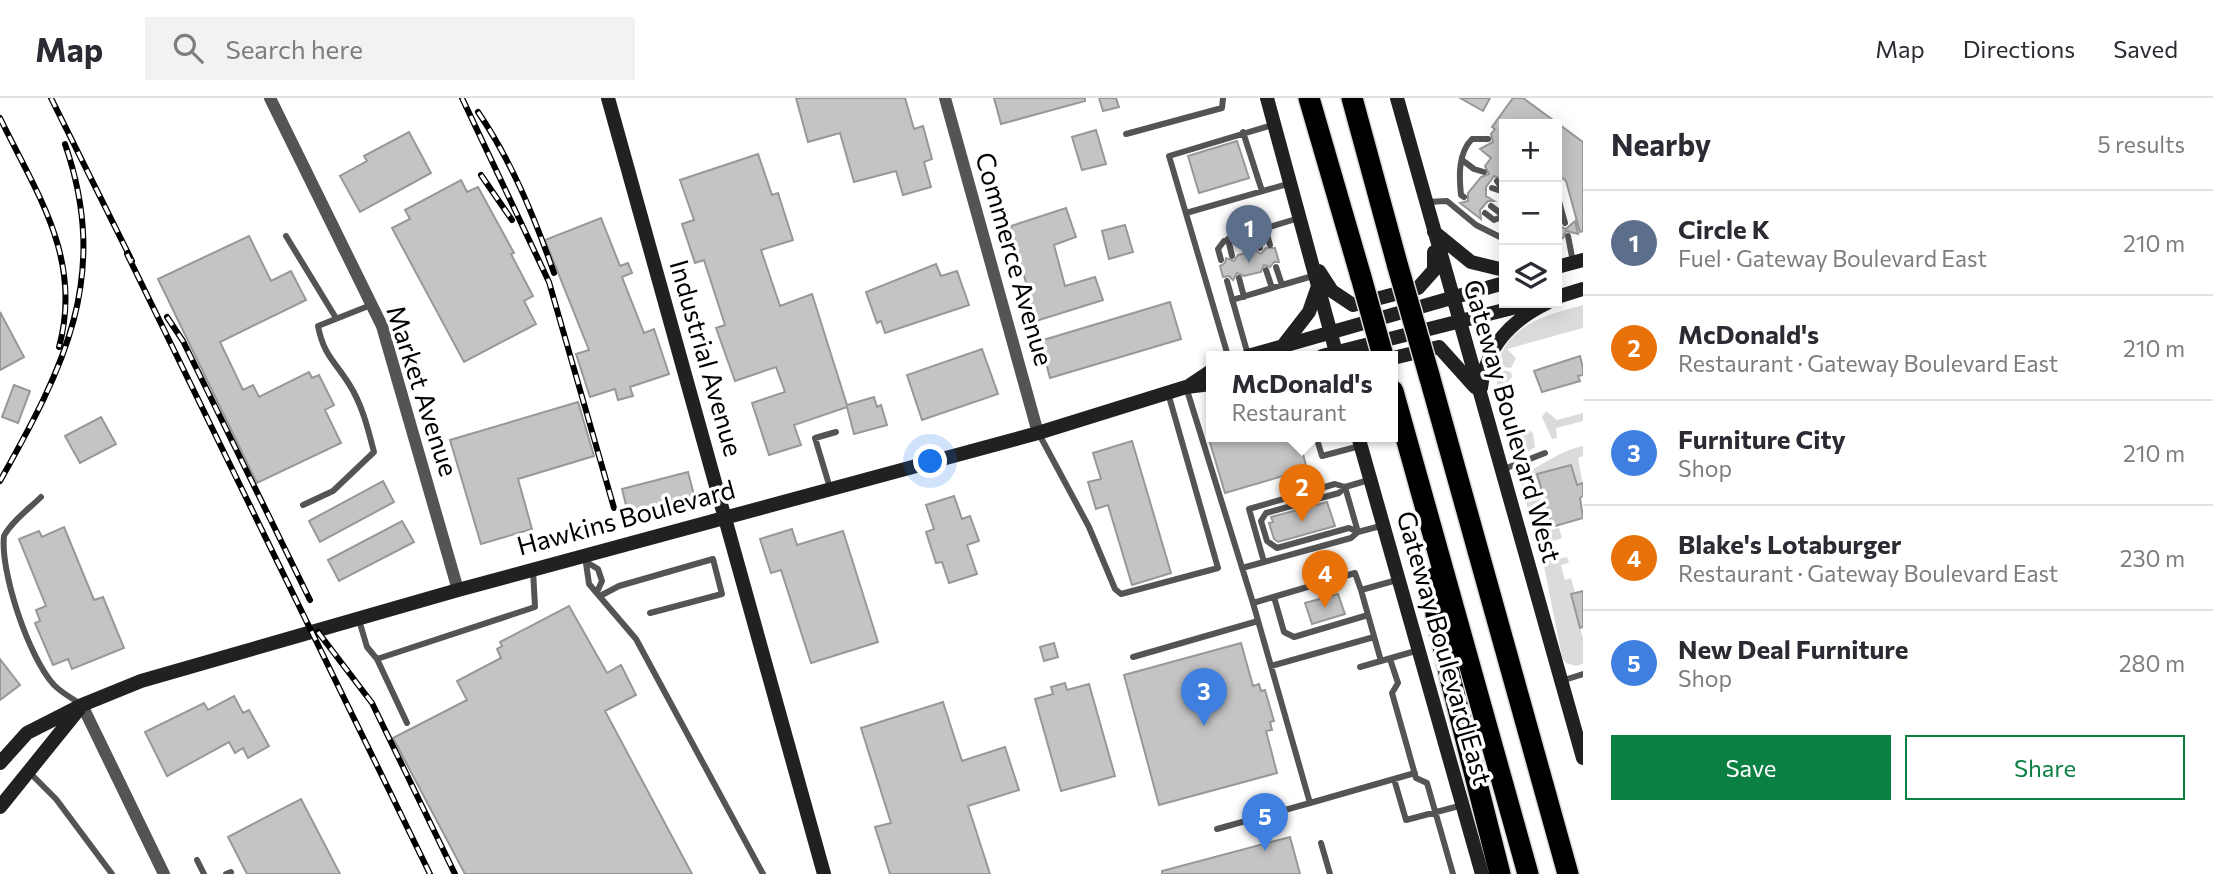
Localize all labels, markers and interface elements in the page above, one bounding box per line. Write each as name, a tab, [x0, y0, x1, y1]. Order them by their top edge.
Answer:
search box	[145, 17, 635, 80]
text: Map	[35, 28, 103, 69]
icon: search	[169, 29, 207, 67]
text: Search here	[225, 33, 363, 64]
text: Map	[1875, 34, 1925, 63]
text: Directions	[1963, 34, 2075, 63]
text: Saved	[2113, 34, 2178, 63]
map controls	[1499, 119, 1562, 308]
button: +	[1499, 119, 1562, 182]
text: Nearby	[1611, 125, 1711, 162]
text: 5 results	[2097, 130, 2185, 158]
street label: Commerce Avenue	[970, 148, 1061, 369]
button: −	[1499, 182, 1562, 245]
pin: 1	[1226, 205, 1272, 263]
text: Circle K	[1678, 213, 1770, 244]
text: 1	[1629, 229, 1639, 257]
text: 210 m	[2123, 229, 2185, 257]
text: Fuel · Gateway Boulevard East	[1678, 244, 1987, 272]
button: layers	[1499, 245, 1562, 308]
street label: Industrial Avenue	[665, 256, 750, 459]
street label: Gateway Boulevard West	[1458, 275, 1569, 566]
street label: Market Avenue	[381, 301, 466, 480]
text: McDonald's	[1678, 318, 1819, 349]
text: 2	[1627, 334, 1641, 362]
text: 210 m	[2123, 334, 2185, 362]
text: Restaurant · Gateway Boulevard East	[1678, 349, 2058, 377]
popup	[1206, 351, 1398, 442]
text: McDonald's	[1231, 367, 1373, 398]
text: Restaurant	[1231, 398, 1347, 426]
text: Furniture City	[1678, 423, 1846, 454]
text: 3	[1627, 439, 1641, 467]
text: 210 m	[2123, 439, 2185, 467]
your location	[913, 444, 947, 478]
text: Shop	[1678, 454, 1732, 482]
pin: 2	[1279, 464, 1325, 522]
street label: Hawkins Boulevard	[513, 473, 738, 561]
street label: Gateway Boulevard East	[1391, 507, 1499, 788]
text: Blake's Lotaburger	[1678, 528, 1902, 559]
text: 4	[1627, 544, 1641, 572]
text: 230 m	[2120, 544, 2185, 572]
pin: 4	[1302, 550, 1348, 608]
text: Restaurant · Gateway Boulevard East	[1678, 559, 2058, 587]
text: New Deal Furniture	[1678, 633, 1908, 664]
text: 5	[1627, 649, 1641, 677]
text: 280 m	[2119, 649, 2185, 677]
text: Shop	[1678, 664, 1732, 692]
pin: 3	[1181, 668, 1227, 726]
button: Save	[1611, 735, 1891, 800]
button: Share	[1905, 735, 2185, 800]
pin: 5	[1242, 793, 1288, 851]

